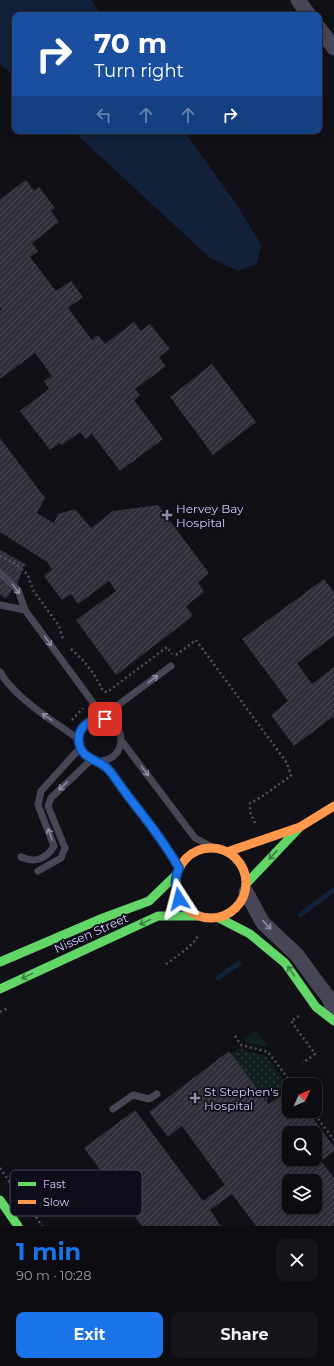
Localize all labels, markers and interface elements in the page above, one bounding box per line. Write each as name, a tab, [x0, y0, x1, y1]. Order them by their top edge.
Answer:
text: 70 m	[94, 26, 167, 60]
icon: right	[28, 28, 80, 80]
text: Turn right	[94, 60, 184, 82]
icon: left	[93, 104, 115, 126]
icon: ahead	[135, 104, 157, 126]
icon: ahead	[177, 104, 199, 126]
icon: right	[219, 104, 241, 126]
place label: Hervey Bay Hospital	[176, 501, 244, 530]
marker: Hervey Bay Hospital	[161, 509, 173, 521]
one-way arrow	[12, 584, 20, 595]
one-way arrow	[44, 636, 52, 647]
one-way arrow	[148, 675, 159, 683]
pin	[88, 702, 122, 736]
icon: arrive	[94, 708, 116, 730]
one-way arrow	[42, 713, 53, 721]
one-way arrow	[140, 765, 149, 776]
one-way arrow	[58, 781, 68, 791]
one-way arrow	[45, 828, 53, 840]
one-way arrow	[269, 850, 278, 860]
position arrow	[158, 878, 200, 920]
street label: Nissen Street	[52, 910, 130, 956]
one-way arrow	[139, 919, 151, 926]
one-way arrow	[262, 920, 271, 930]
one-way arrow	[287, 966, 295, 977]
one-way arrow	[21, 973, 33, 980]
north arrow	[282, 1078, 322, 1118]
map controls	[282, 1078, 322, 1214]
place label: St Stephen's Hospital	[204, 1084, 279, 1113]
marker: St Stephen's Hospital	[189, 1092, 201, 1104]
button: search	[282, 1126, 322, 1166]
legend	[10, 1170, 142, 1216]
button: layers	[282, 1174, 322, 1214]
text: Fast	[43, 1177, 67, 1191]
text: Slow	[43, 1195, 69, 1209]
text: 1 min	[16, 1237, 81, 1266]
button: close	[276, 1239, 318, 1281]
text: 90 m · 10:28	[16, 1267, 92, 1283]
button: Exit	[16, 1312, 163, 1358]
button: Share	[171, 1312, 318, 1358]

